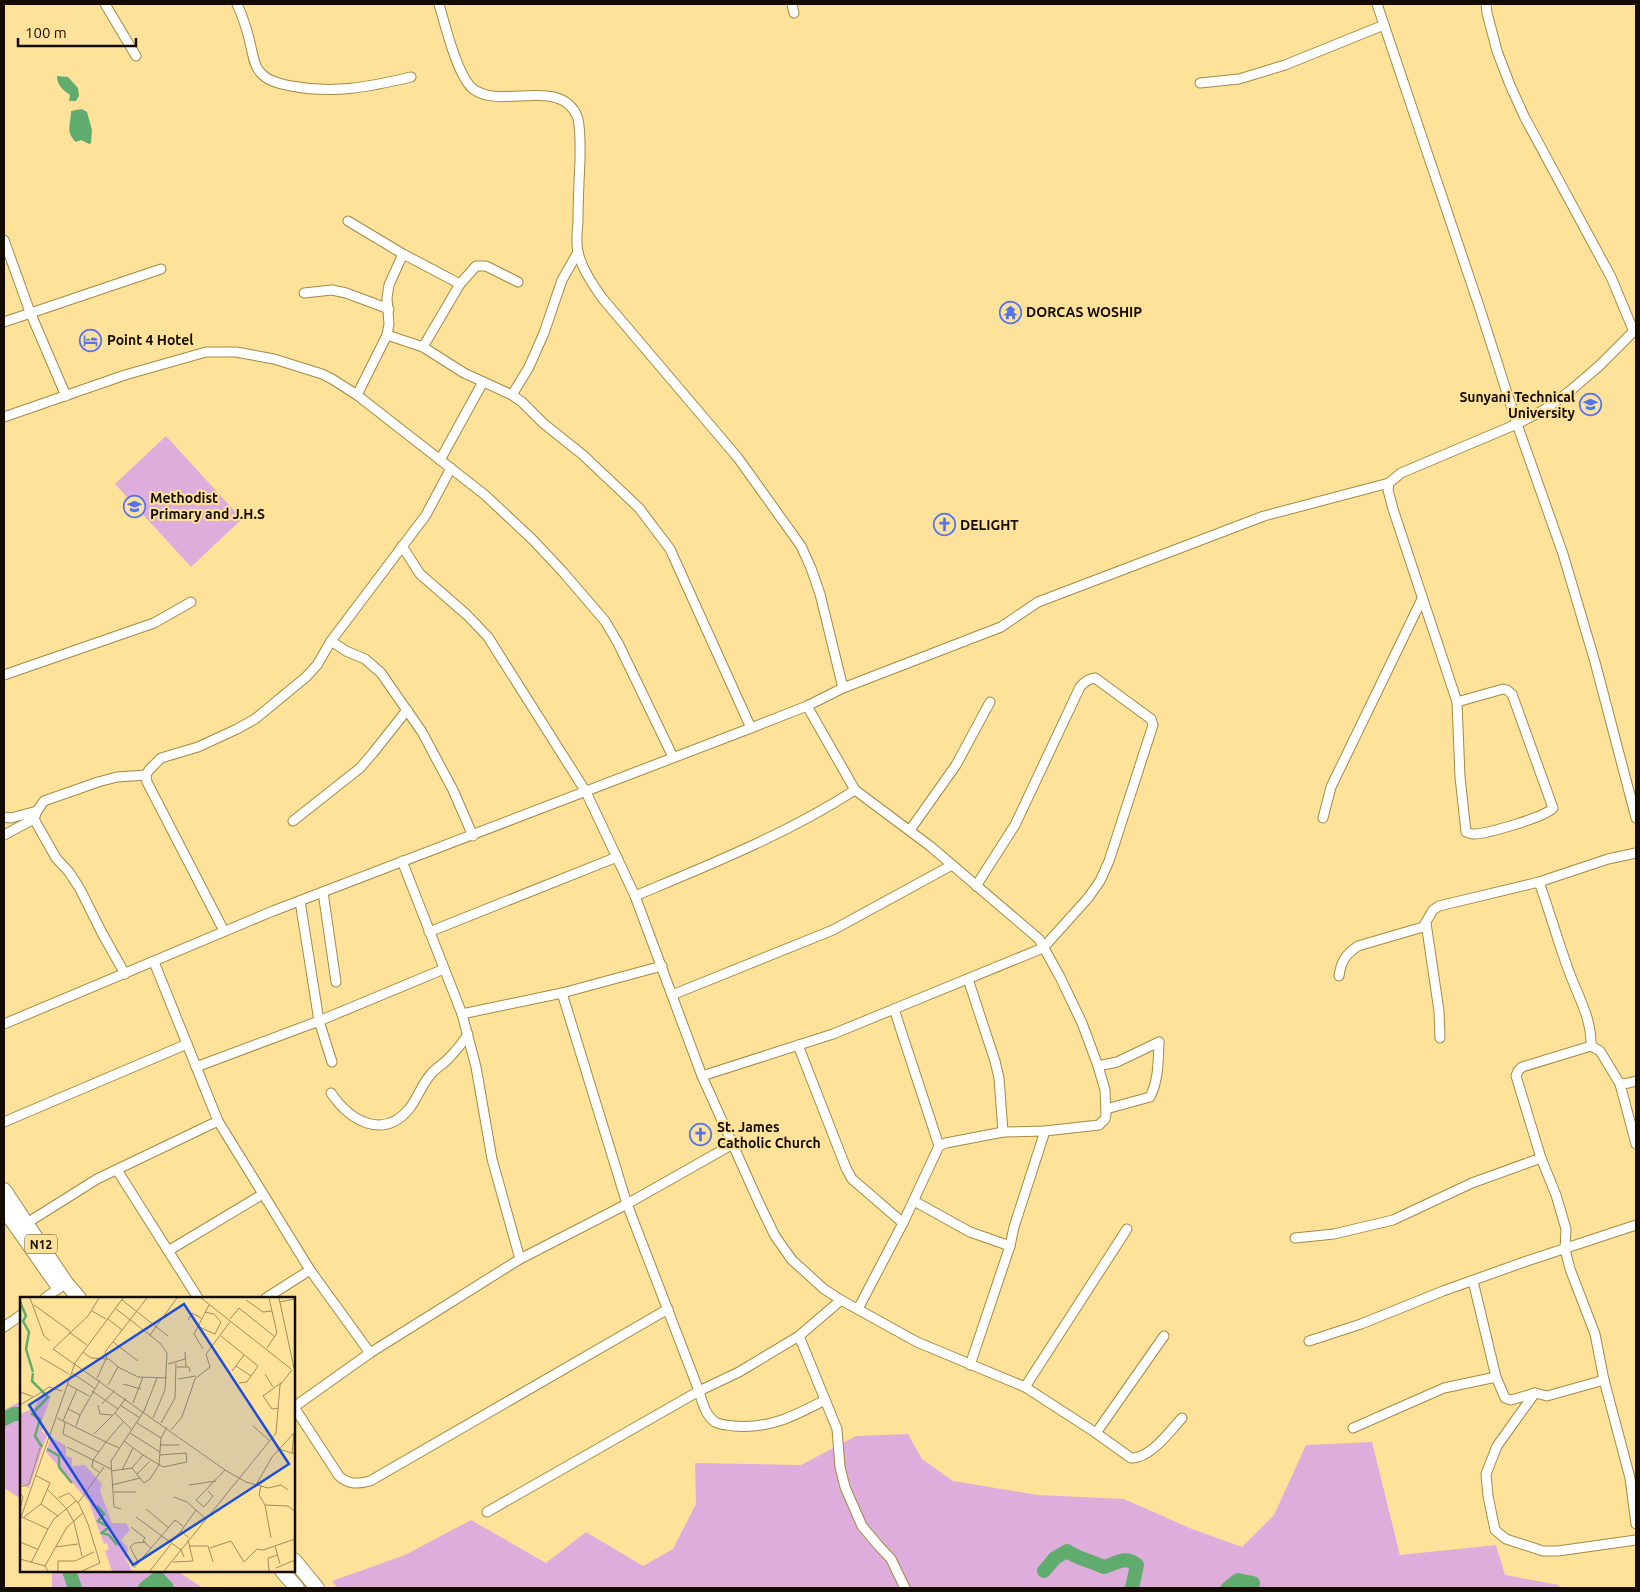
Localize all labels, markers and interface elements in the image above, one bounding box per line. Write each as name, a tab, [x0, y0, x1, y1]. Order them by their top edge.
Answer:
scale bar	[18, 15, 135, 47]
text: 100 m	[25, 24, 67, 41]
temple icon: DORCAS WOSHIP	[998, 300, 1022, 324]
place label: DORCAS WOSHIP	[1026, 304, 1142, 320]
hotel icon: Point 4 Hotel	[79, 328, 103, 352]
place label: Point 4 Hotel	[107, 332, 193, 348]
place label: Sunyani Technical University	[1459, 389, 1576, 421]
school or university icon: Sunyani Technical University	[1579, 393, 1603, 417]
place label: Methodist Primary and J.H.S	[150, 490, 265, 522]
school or university icon: Methodist Primary and J.H.S	[122, 494, 146, 518]
church icon: DELIGHT	[932, 513, 956, 537]
place label: DELIGHT	[960, 517, 1019, 533]
place label: St. James Catholic Church	[717, 1119, 821, 1151]
church icon: St. James Catholic Church	[689, 1123, 713, 1147]
road number: N12	[25, 1234, 57, 1254]
inset map	[20, 1297, 295, 1572]

